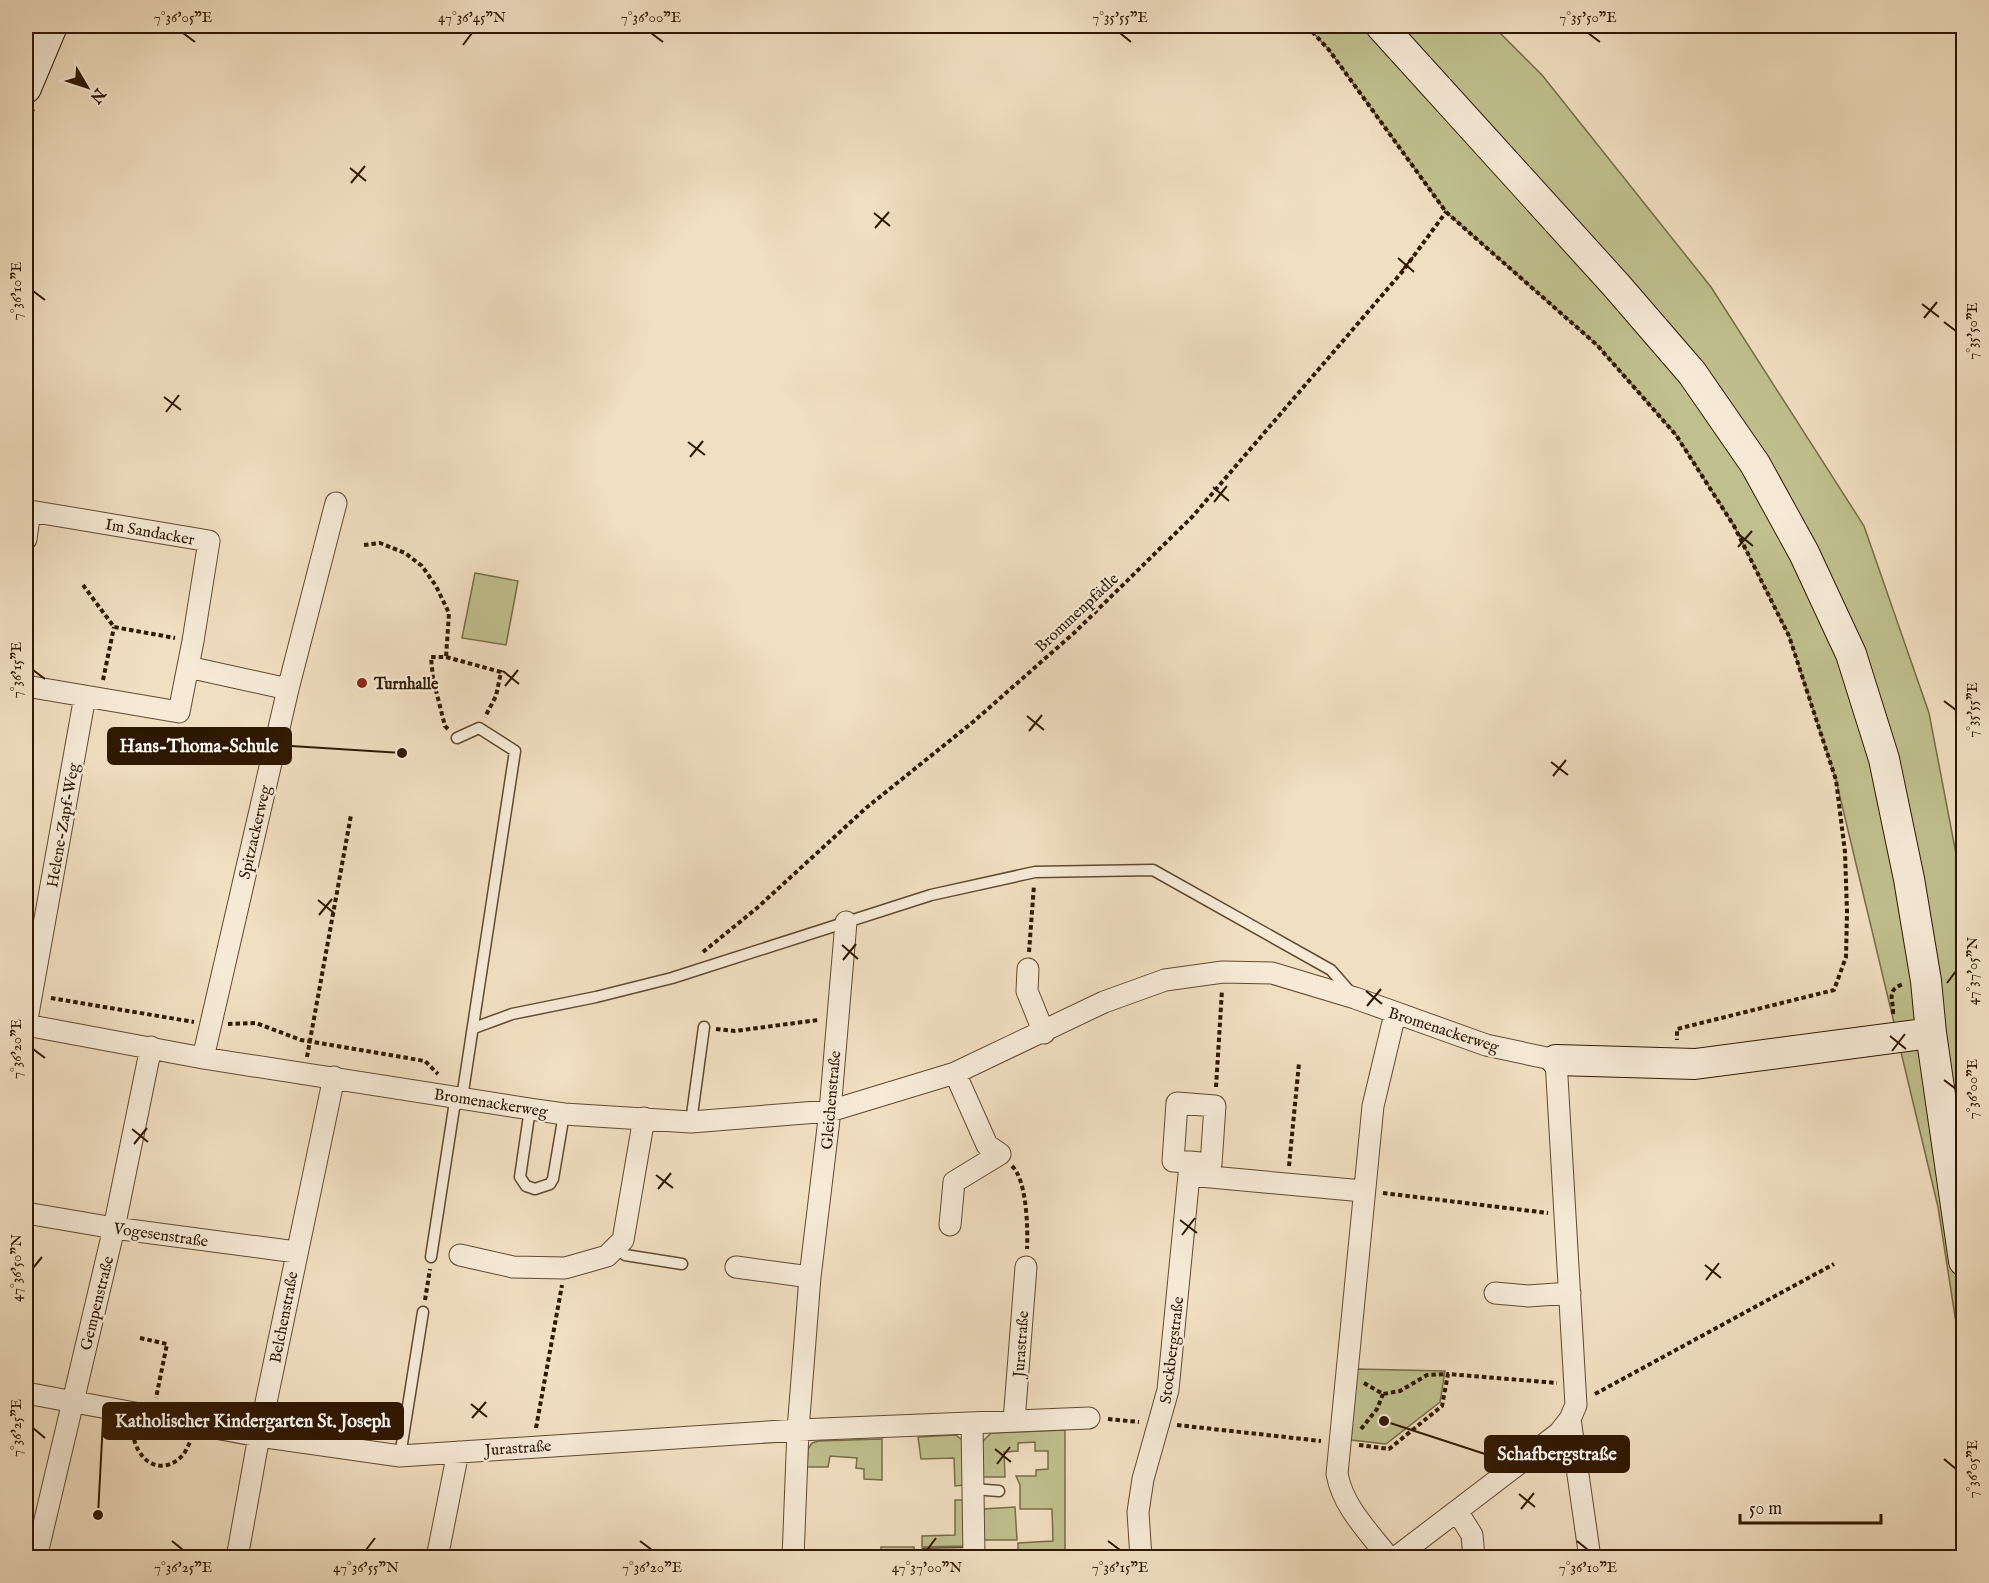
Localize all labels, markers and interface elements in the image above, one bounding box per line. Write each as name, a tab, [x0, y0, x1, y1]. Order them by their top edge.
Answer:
text: 7°36'05"E	[154, 8, 212, 27]
text: 47°36'45"N	[438, 8, 506, 27]
text: 7°36'00"E	[621, 8, 681, 27]
text: 7°35'55"E	[1092, 8, 1148, 27]
text: 7°35'50"E	[1559, 8, 1617, 27]
north arrow	[57, 57, 117, 117]
text: N	[85, 83, 110, 107]
text: 7°36'10"E	[7, 262, 26, 320]
text: 7°35'50"E	[1963, 302, 1982, 360]
street label: Im Sandacker	[103, 515, 196, 551]
street label: Brommenpfädle	[1031, 570, 1123, 657]
text: 7°36'15"E	[7, 642, 26, 698]
place label: Turnhalle	[373, 675, 439, 695]
marker: Turnhalle	[355, 676, 369, 690]
text: 7°35'55"E	[1963, 682, 1982, 738]
callout: Hans-Thoma-Schule	[108, 728, 291, 764]
text: Hans-Thoma-Schule	[120, 736, 279, 759]
street label: Helene-Zapf-Weg	[43, 761, 85, 889]
street label: Spitzackerweg	[235, 783, 277, 881]
text: 47°37'05"N	[1963, 937, 1982, 1005]
street label: Bromenackerweg	[1386, 1004, 1502, 1058]
text: 7°36'20"E	[7, 1019, 26, 1079]
street label: Gleichenstraße	[818, 1050, 846, 1151]
text: 7°36'00"E	[1963, 1059, 1982, 1119]
street label: Bromenackerweg	[432, 1085, 549, 1123]
street label: Vogesenstraße	[111, 1219, 209, 1253]
text: 47°36'50"N	[7, 1234, 26, 1302]
street label: Gempenstraße	[77, 1254, 119, 1353]
street label: Belchenstraße	[266, 1270, 304, 1365]
street label: Stockbergstraße	[1156, 1296, 1189, 1405]
street label: Jurastraße	[1010, 1310, 1034, 1380]
text: 7°36'25"E	[7, 1399, 26, 1457]
callout: Katholischer Kindergarten St. Joseph	[103, 1403, 403, 1439]
text: Katholischer Kindergarten St. Joseph	[115, 1411, 391, 1434]
callout: Schafbergstraße	[1485, 1436, 1629, 1472]
street label: Jurastraße	[482, 1437, 552, 1461]
text: 7°36'05"E	[1963, 1440, 1982, 1498]
text: Schafbergstraße	[1497, 1444, 1618, 1467]
scale bar	[1740, 1487, 1881, 1525]
text: 50 m	[1749, 1498, 1782, 1521]
text: 7°36'25"E	[154, 1558, 212, 1577]
text: 47°36'55"N	[333, 1558, 399, 1577]
text: 7°36'20"E	[622, 1558, 682, 1577]
text: 47°37'00"N	[892, 1558, 962, 1577]
text: 7°36'15"E	[1092, 1558, 1148, 1577]
text: 7°36'10"E	[1559, 1558, 1617, 1577]

